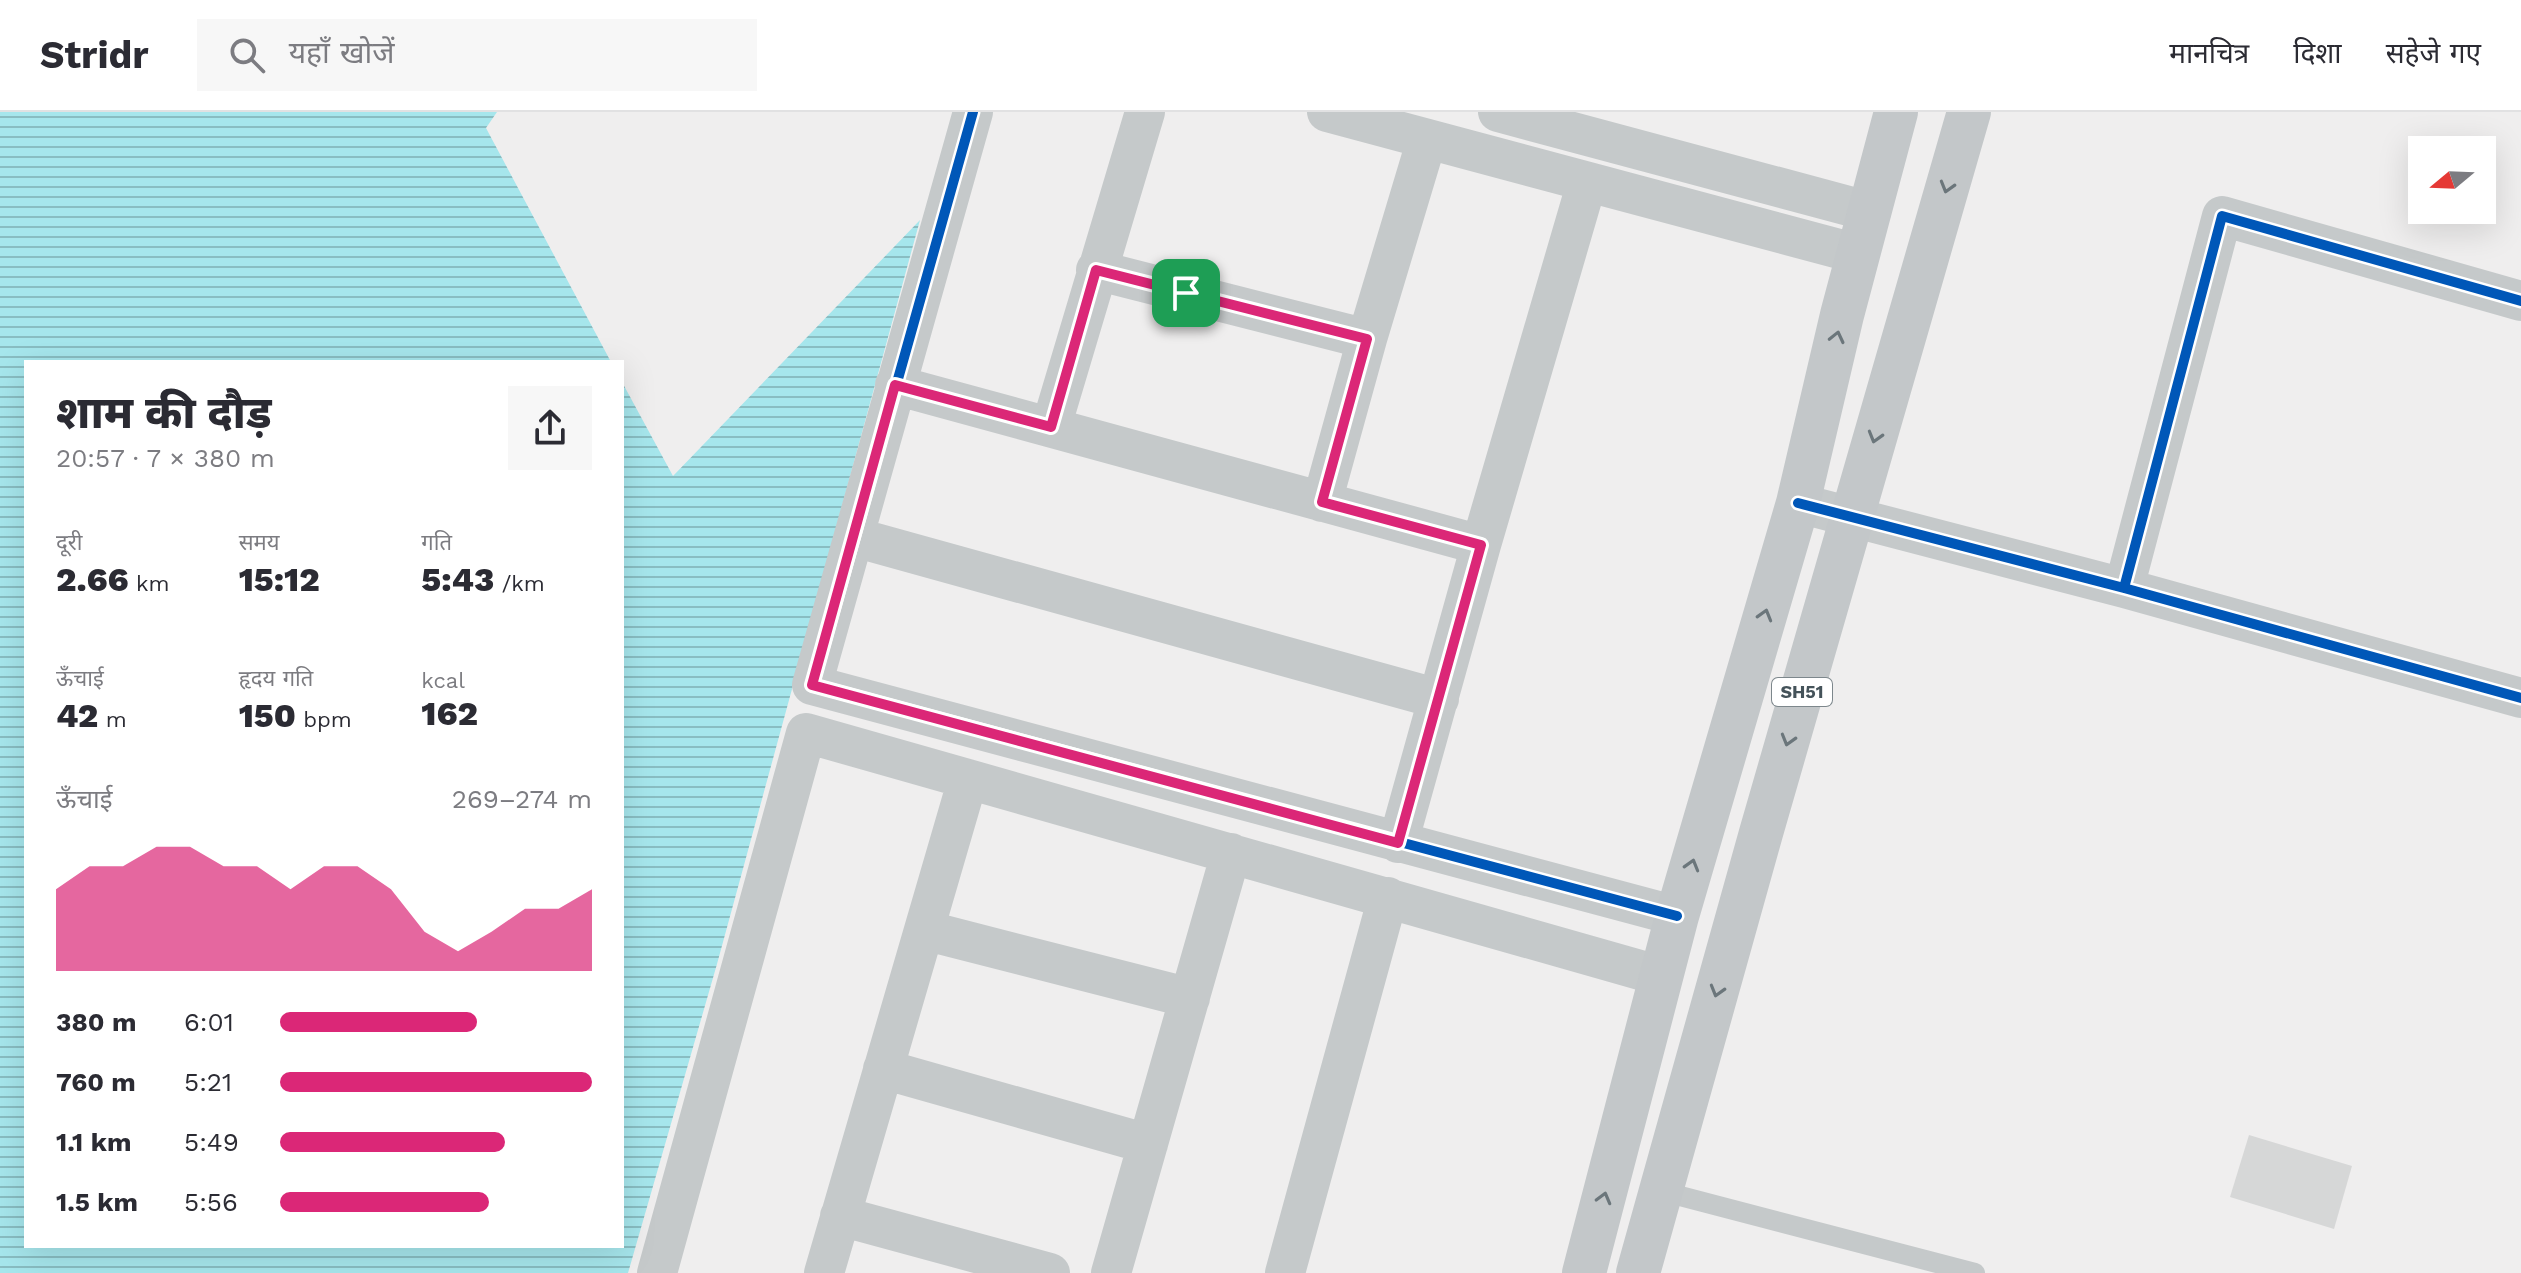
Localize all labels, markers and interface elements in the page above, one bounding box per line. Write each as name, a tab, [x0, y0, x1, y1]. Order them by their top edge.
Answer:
search box	[197, 19, 757, 91]
text: Stridr	[40, 33, 149, 77]
icon: search	[225, 33, 269, 77]
text: यहाँ खोजें	[289, 35, 395, 70]
text: मानचित्र	[2169, 37, 2249, 70]
text: दिशा	[2293, 37, 2342, 70]
text: सहेजे गए	[2386, 37, 2481, 70]
north arrow	[2408, 136, 2496, 224]
map controls	[2408, 136, 2496, 224]
one-way arrow	[1940, 180, 1956, 193]
pin	[1152, 259, 1220, 327]
icon: arrive	[1164, 271, 1208, 315]
one-way arrow	[1828, 330, 1845, 344]
button: share	[508, 386, 592, 470]
text: शाम की दौड़	[56, 387, 272, 439]
one-way arrow	[1868, 429, 1885, 443]
text: 20:57 · 7 × 380 m	[56, 443, 275, 473]
text: दूरी	[56, 530, 82, 555]
text: समय	[239, 530, 279, 555]
text: गति	[421, 530, 452, 555]
text: 2.66	[56, 559, 129, 599]
text: 15:12	[239, 559, 320, 599]
text: 5:43	[421, 559, 494, 599]
text: km	[129, 571, 170, 596]
text: /km	[494, 571, 545, 596]
one-way arrow	[1755, 609, 1772, 623]
text: ऊँचाई	[56, 666, 104, 691]
text: हृदय गति	[239, 666, 313, 691]
text: kcal	[421, 668, 465, 693]
road number: SH51	[1772, 678, 1832, 706]
text: 162	[421, 693, 478, 733]
text: 42	[56, 695, 98, 735]
text: 150	[239, 695, 296, 735]
text: m	[98, 707, 127, 732]
text: bpm	[296, 707, 352, 732]
one-way arrow	[1780, 733, 1797, 747]
text: ऊँचाई	[56, 784, 112, 814]
text: 269–274 m	[452, 784, 592, 814]
one-way arrow	[1683, 859, 1699, 872]
one-way arrow	[1709, 983, 1726, 997]
text: 380 m	[56, 1007, 136, 1037]
text: 6:01	[184, 1007, 234, 1037]
text: 760 m	[56, 1067, 136, 1097]
text: 5:21	[184, 1067, 232, 1097]
text: 1.1 km	[56, 1127, 131, 1157]
text: 5:49	[184, 1127, 239, 1157]
text: 1.5 km	[56, 1187, 138, 1217]
text: 5:56	[184, 1187, 238, 1217]
one-way arrow	[1594, 1191, 1611, 1205]

